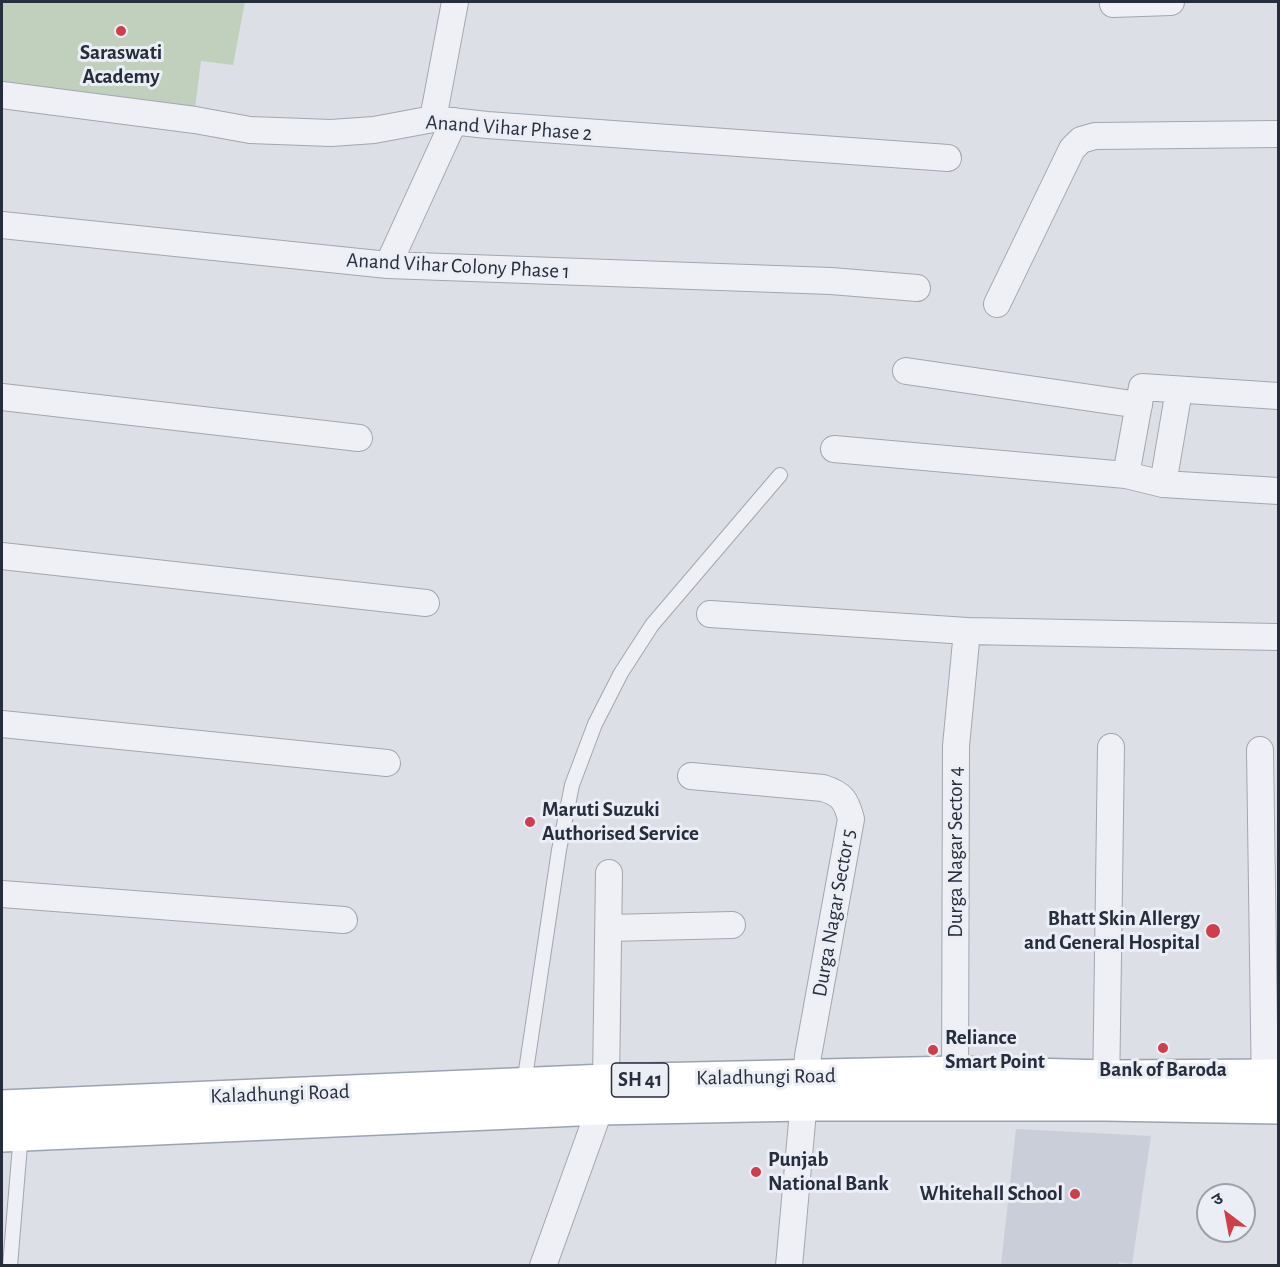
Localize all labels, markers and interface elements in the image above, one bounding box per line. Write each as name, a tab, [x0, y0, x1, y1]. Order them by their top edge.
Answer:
marker: Saraswati Academy	[114, 24, 128, 38]
place label: Saraswati Academy	[80, 40, 162, 90]
street label: Anand Vihar Phase 2	[425, 110, 593, 146]
street label: Anand Vihar Colony Phase 1	[346, 248, 570, 284]
street label: Durga Nagar Sector 4	[943, 766, 969, 938]
place label: Maruti Suzuki Authorised Service	[542, 797, 699, 847]
marker: Maruti Suzuki Authorised Service	[523, 815, 537, 829]
street label: Durga Nagar Sector 5	[807, 827, 861, 999]
place label: Bhatt Skin Allergy and General Hospital	[1024, 906, 1200, 956]
marker: Bhatt Skin Allergy and General Hospital	[1204, 922, 1222, 940]
place label: Reliance Smart Point	[945, 1025, 1045, 1075]
marker: Bank of Baroda	[1156, 1041, 1170, 1055]
marker: Reliance Smart Point	[926, 1043, 940, 1057]
place label: Bank of Baroda	[1099, 1057, 1227, 1083]
road number: SH 41	[612, 1063, 668, 1097]
street label: Kaladhungi Road	[696, 1063, 836, 1091]
street label: Kaladhungi Road	[210, 1079, 350, 1109]
place label: Punjab National Bank	[768, 1147, 889, 1197]
marker: Punjab National Bank	[749, 1165, 763, 1179]
place label: Whitehall School	[920, 1181, 1063, 1207]
north arrow	[1196, 1183, 1256, 1243]
marker: Whitehall School	[1068, 1187, 1082, 1201]
text: उ	[1209, 1190, 1226, 1209]

